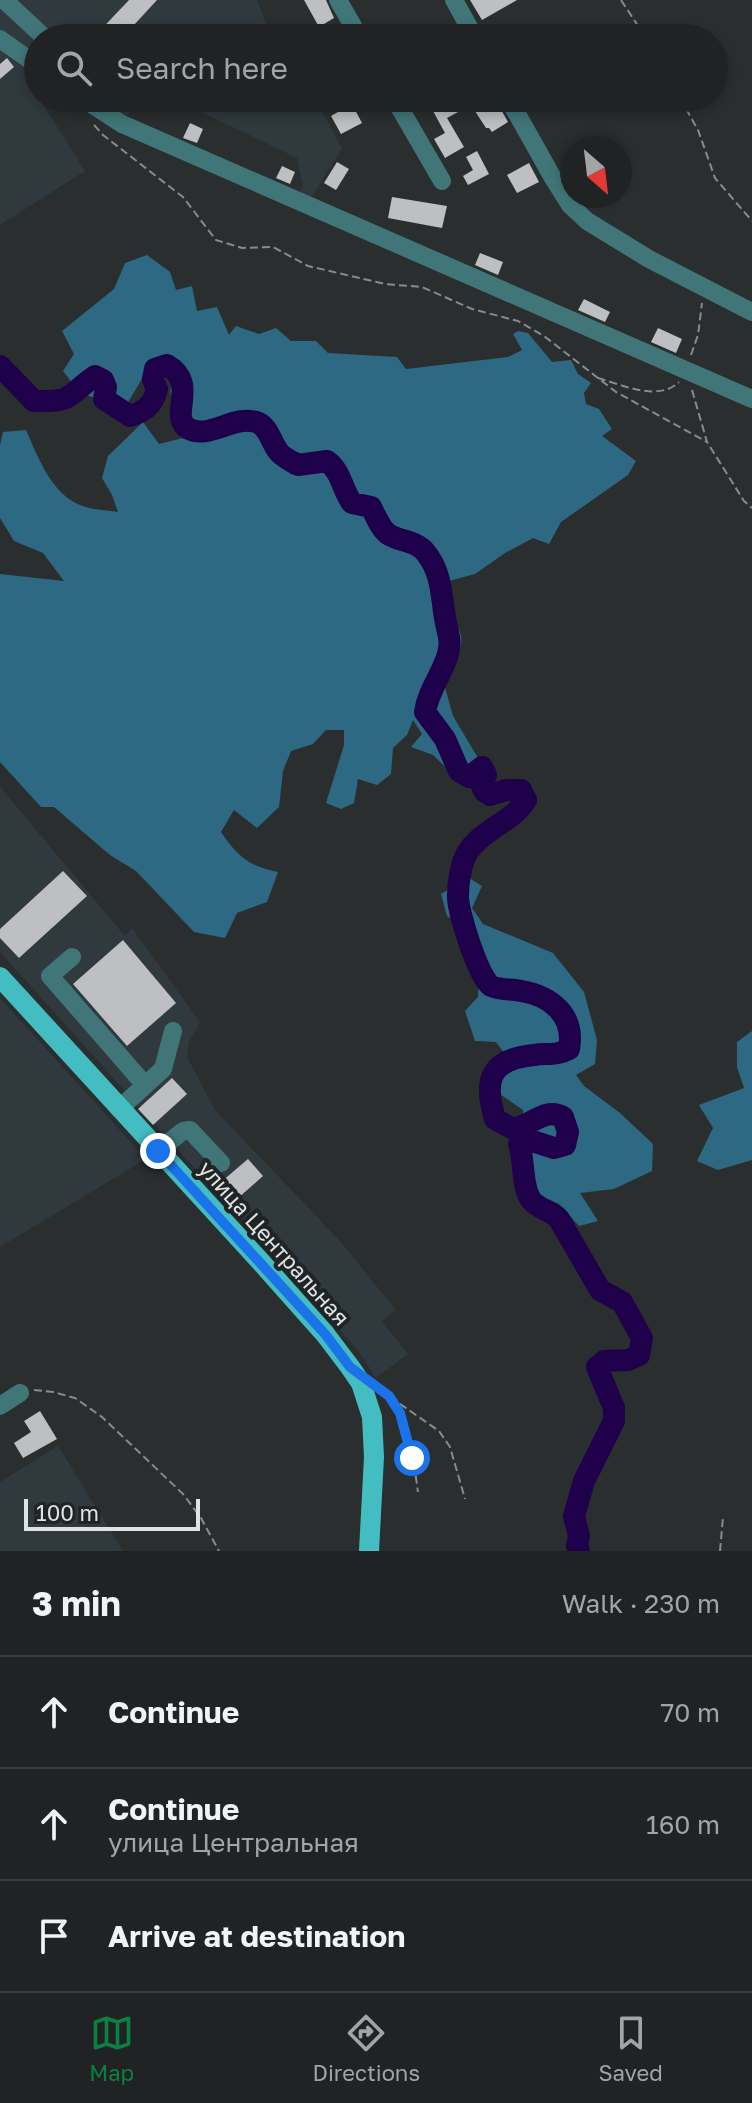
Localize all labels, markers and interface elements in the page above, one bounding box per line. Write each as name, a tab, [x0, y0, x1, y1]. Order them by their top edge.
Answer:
search box	[24, 24, 728, 112]
icon: search	[52, 46, 96, 90]
text: Search here	[116, 50, 288, 86]
north arrow	[560, 136, 632, 208]
route end	[140, 1133, 176, 1169]
street label: улица Центральная	[193, 1155, 355, 1331]
route start	[394, 1440, 430, 1476]
scale bar	[24, 1495, 200, 1531]
text: 100 m	[36, 1499, 99, 1526]
text: 3 min	[32, 1583, 121, 1623]
text: Walk · 230 m	[562, 1588, 720, 1619]
icon: ahead	[32, 1690, 76, 1734]
text: Continue	[108, 1694, 239, 1730]
text: 70 m	[661, 1697, 720, 1728]
text: Continue	[108, 1791, 239, 1827]
icon: ahead	[32, 1802, 76, 1846]
text: 160 m	[646, 1809, 720, 1840]
text: улица Центральная	[108, 1827, 359, 1858]
icon: arrive	[32, 1914, 76, 1958]
text: Arrive at destination	[108, 1918, 405, 1954]
tab: Map	[89, 2011, 134, 2086]
tab: Directions	[313, 2011, 420, 2086]
tab: Saved	[599, 2011, 663, 2086]

